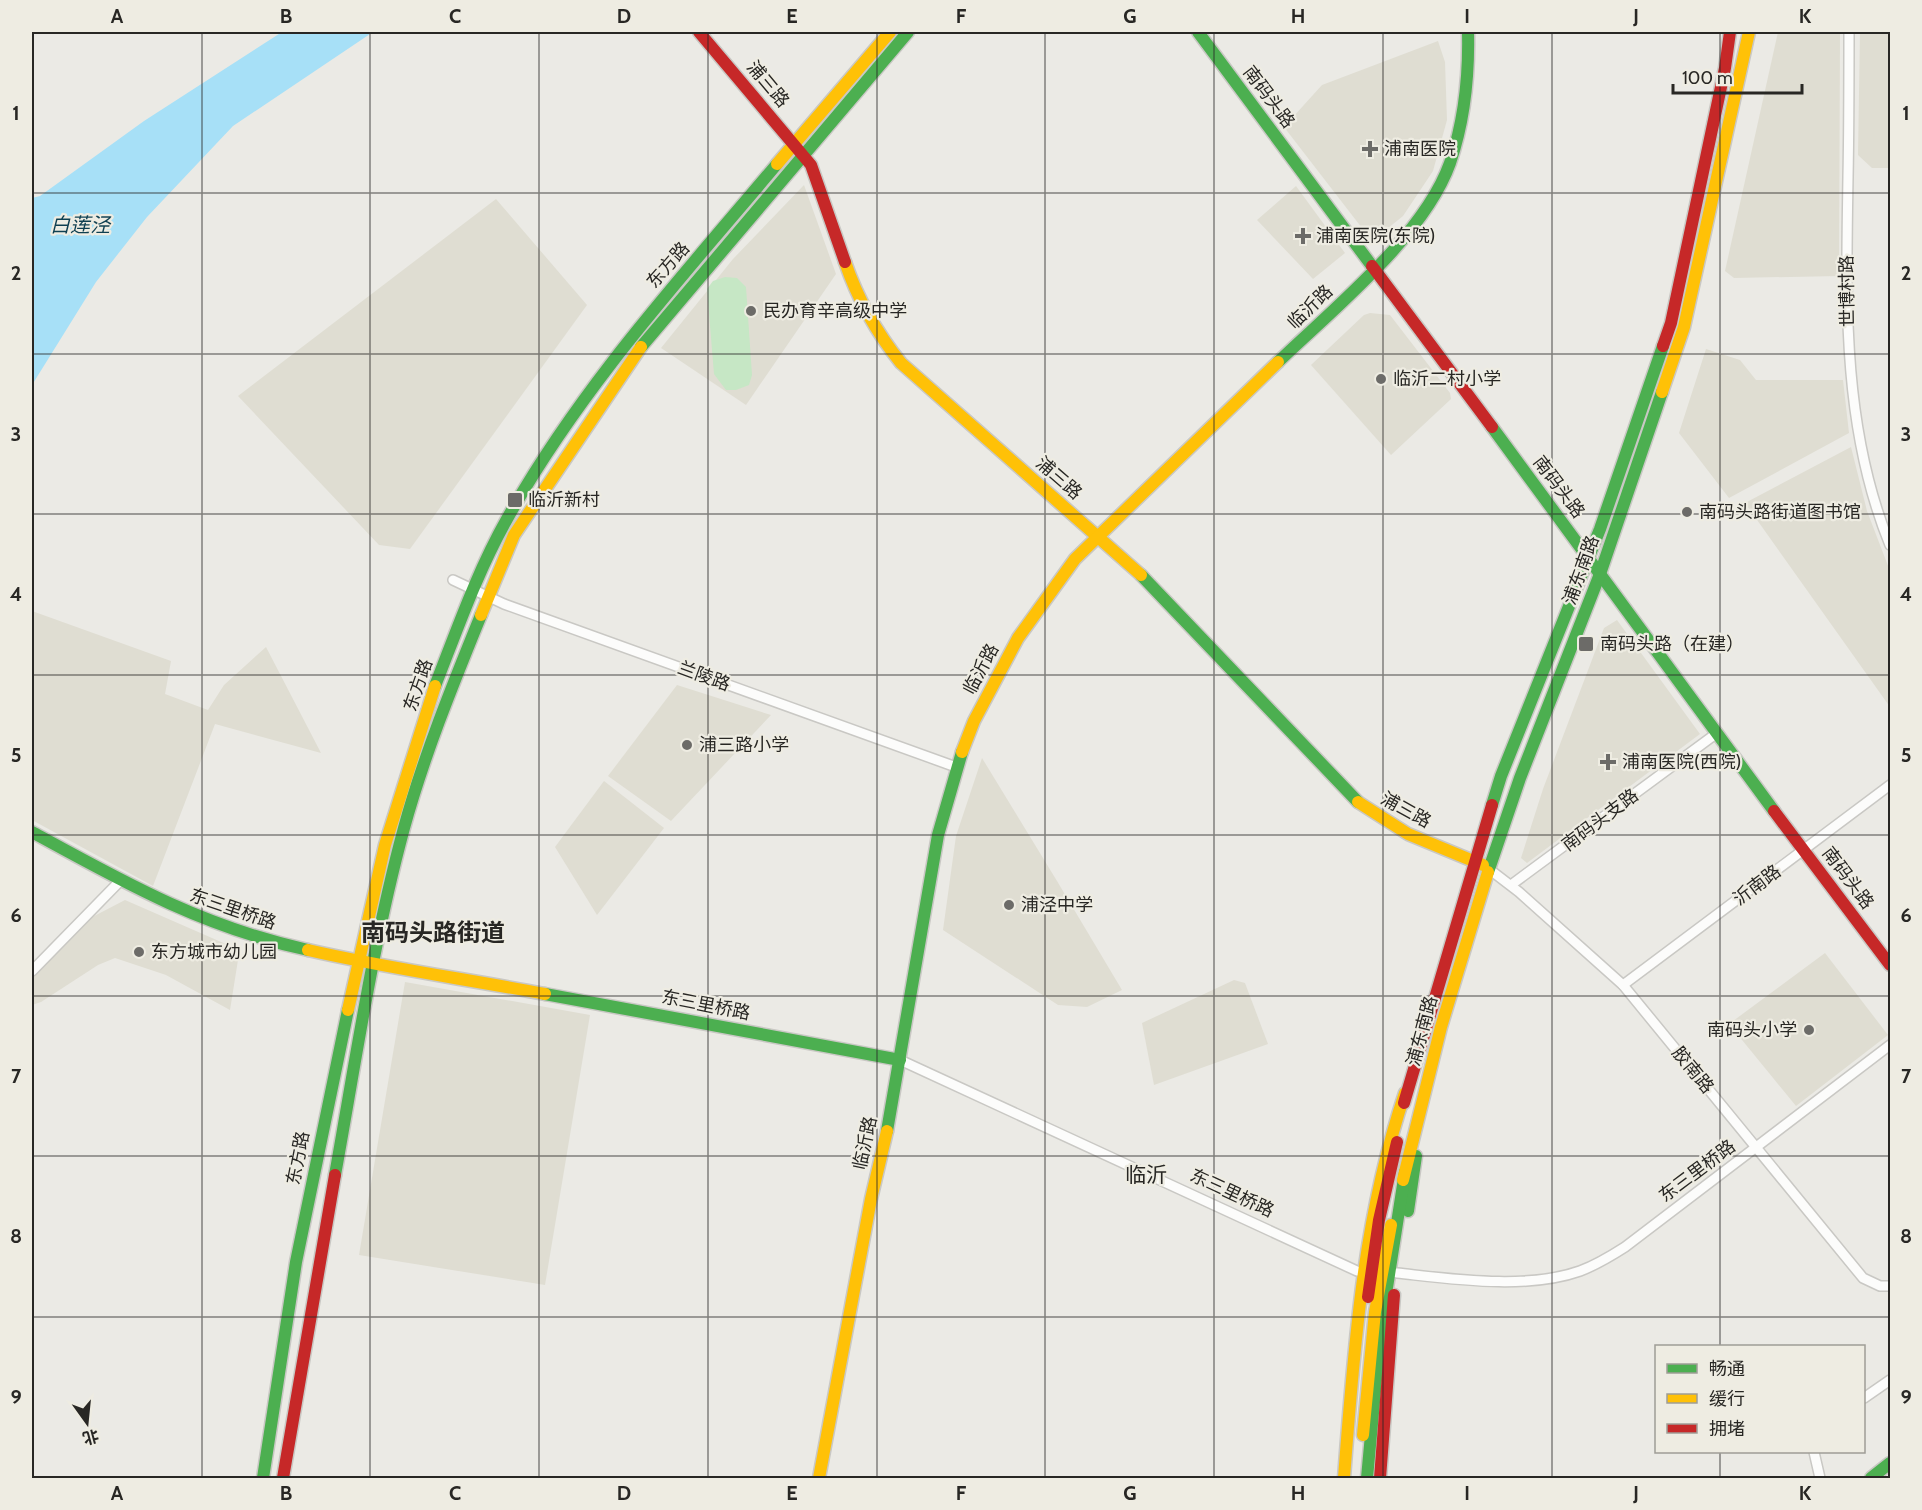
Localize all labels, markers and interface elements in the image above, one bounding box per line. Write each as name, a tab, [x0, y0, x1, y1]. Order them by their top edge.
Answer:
text: A	[111, 4, 124, 28]
text: B	[280, 4, 292, 28]
text: C	[449, 4, 461, 28]
text: D	[617, 4, 631, 28]
text: E	[786, 4, 798, 28]
text: F	[956, 4, 967, 28]
text: G	[1123, 4, 1137, 28]
text: H	[1291, 4, 1305, 28]
text: I	[1464, 4, 1470, 28]
text: J	[1632, 4, 1639, 28]
text: K	[1799, 4, 1812, 28]
street label: 浦三路	[742, 56, 794, 112]
scale bar	[1673, 57, 1802, 95]
street label: 南码头路	[1239, 62, 1299, 132]
text: 100 m	[1682, 67, 1733, 89]
text: 1	[12, 101, 20, 125]
text: 1	[1902, 101, 1910, 125]
place label: 浦南医院	[1384, 138, 1456, 160]
marker: 浦南医院	[1361, 140, 1379, 158]
water label: 白莲泾	[50, 213, 112, 237]
place label: 浦南医院(东院)	[1316, 225, 1435, 247]
marker: 浦南医院(东院)	[1294, 227, 1312, 245]
street label: 东方路	[642, 237, 694, 293]
street label: 世博村路	[1835, 255, 1859, 327]
text: 2	[11, 261, 21, 285]
text: 2	[1901, 261, 1911, 285]
street label: 临沂路	[1283, 280, 1337, 334]
place label: 民办育辛高级中学	[763, 300, 907, 322]
marker: 民办育辛高级中学	[744, 304, 758, 318]
place label: 临沂二村小学	[1393, 368, 1501, 390]
marker: 临沂二村小学	[1374, 372, 1388, 386]
text: 3	[11, 422, 21, 446]
text: 3	[1901, 422, 1911, 446]
street label: 浦三路	[1031, 452, 1087, 504]
street label: 南码头路	[1529, 452, 1589, 522]
place label: 临沂新村	[528, 489, 600, 511]
marker: 临沂新村	[506, 491, 524, 509]
place label: 南码头路街道图书馆	[1699, 501, 1861, 523]
marker: 南码头路街道图书馆	[1680, 505, 1694, 519]
street label: 浦东南路	[1558, 532, 1604, 608]
text: 4	[10, 582, 22, 606]
text: 4	[1900, 582, 1912, 606]
place label: 南码头路（在建）	[1600, 633, 1744, 655]
marker: 南码头路（在建）	[1577, 635, 1595, 653]
street label: 临沂路	[959, 640, 1003, 698]
street label: 东方路	[399, 656, 437, 714]
street label: 兰陵路	[675, 656, 733, 696]
place label: 浦三路小学	[699, 734, 789, 756]
marker: 浦三路小学	[680, 738, 694, 752]
text: 5	[11, 743, 21, 767]
text: 5	[1901, 743, 1911, 767]
place label: 浦南医院(西院)	[1622, 751, 1741, 773]
marker: 浦南医院(西院)	[1599, 753, 1617, 771]
street label: 南码头支路	[1557, 784, 1643, 856]
street label: 浦三路	[1377, 787, 1435, 833]
street label: 南码头路	[1818, 843, 1878, 913]
street label: 沂南路	[1729, 860, 1785, 910]
street label: 东三里桥路	[187, 884, 279, 934]
place label: 浦泾中学	[1021, 894, 1093, 916]
marker: 浦泾中学	[1002, 898, 1016, 912]
text: 6	[10, 903, 22, 927]
text: 6	[1900, 903, 1912, 927]
district label: 南码头路街道	[361, 918, 505, 947]
place label: 东方城市幼儿园	[151, 941, 277, 963]
marker: 东方城市幼儿园	[132, 945, 146, 959]
street label: 东三里桥路	[660, 986, 752, 1024]
street label: 浦东南路	[1402, 993, 1442, 1069]
place label: 南码头小学	[1707, 1019, 1797, 1041]
marker: 南码头小学	[1802, 1023, 1816, 1037]
street label: 胶南路	[1667, 1042, 1719, 1098]
text: 7	[11, 1064, 22, 1088]
text: 7	[1901, 1064, 1912, 1088]
street label: 临沂路	[849, 1114, 881, 1172]
street label: 东方路	[282, 1129, 314, 1187]
street label: 东三里桥路	[1654, 1135, 1740, 1207]
district label: 临沂	[1125, 1162, 1167, 1187]
street label: 东三里桥路	[1187, 1164, 1277, 1222]
text: 8	[10, 1224, 22, 1248]
text: 8	[1900, 1224, 1912, 1248]
legend	[1655, 1345, 1865, 1453]
text: 畅通	[1709, 1358, 1745, 1380]
text: 9	[10, 1385, 22, 1409]
text: 9	[1900, 1385, 1912, 1409]
text: 缓行	[1709, 1388, 1745, 1410]
north arrow	[57, 1393, 117, 1453]
text: 拥堵	[1709, 1418, 1745, 1440]
text: 北	[81, 1426, 101, 1448]
text: A	[111, 1481, 124, 1505]
text: B	[280, 1481, 292, 1505]
text: C	[449, 1481, 461, 1505]
text: D	[617, 1481, 631, 1505]
text: E	[786, 1481, 798, 1505]
text: F	[956, 1481, 967, 1505]
text: G	[1123, 1481, 1137, 1505]
text: H	[1291, 1481, 1305, 1505]
text: I	[1464, 1481, 1470, 1505]
text: J	[1632, 1481, 1639, 1505]
text: K	[1799, 1481, 1812, 1505]

